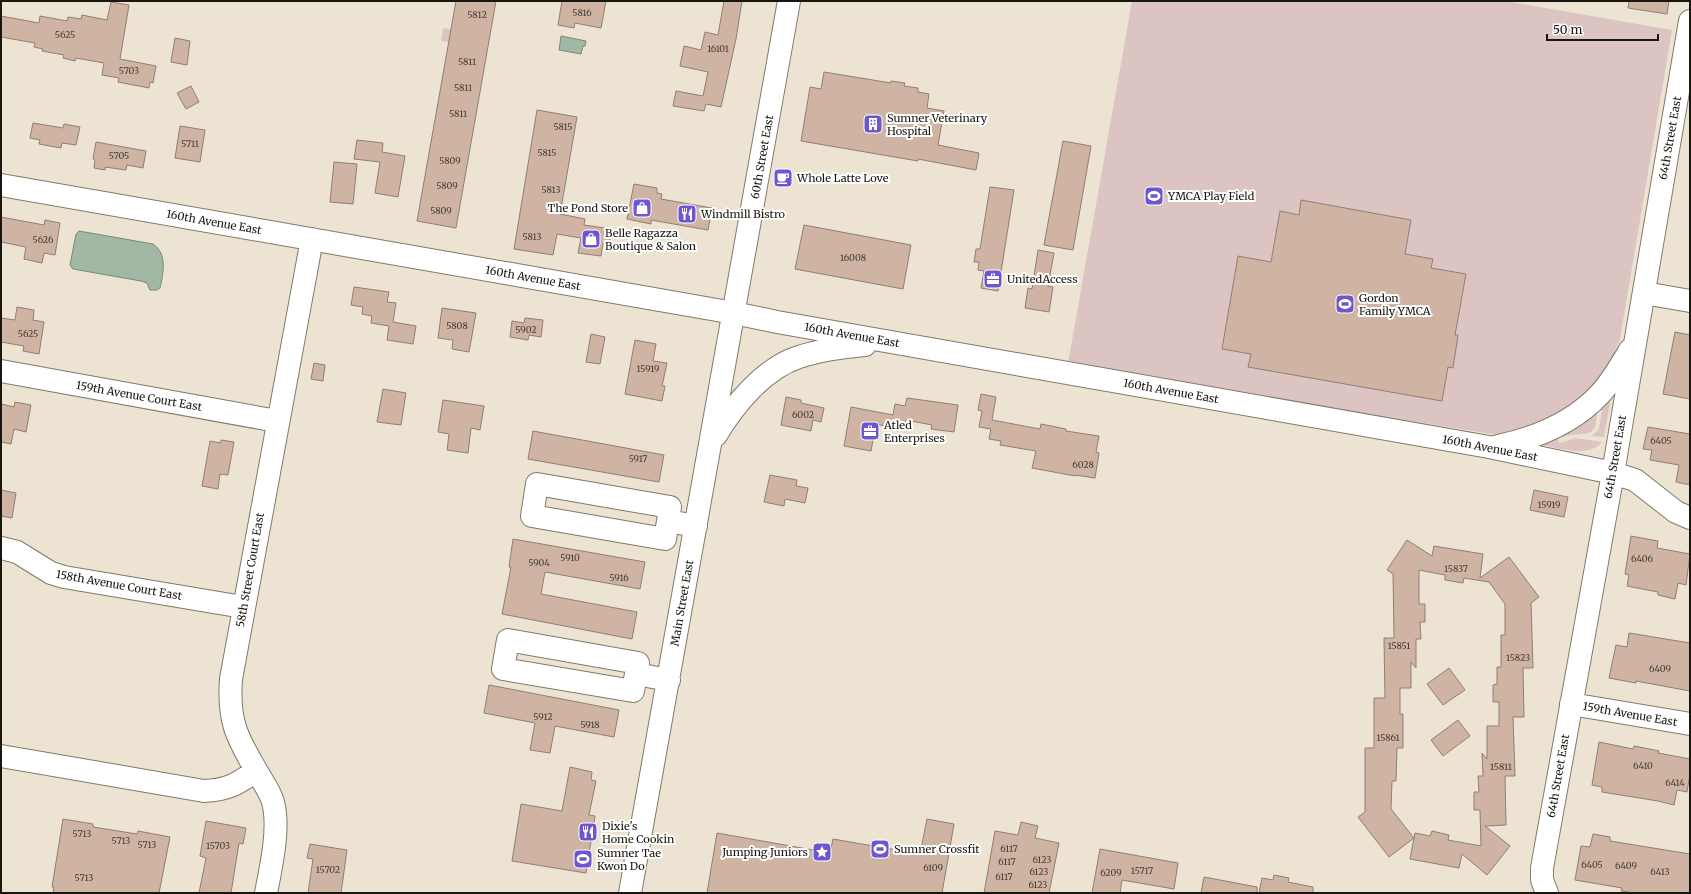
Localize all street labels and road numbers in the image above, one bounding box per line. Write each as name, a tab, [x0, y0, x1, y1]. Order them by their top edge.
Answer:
street label: 64th Street East	[1656, 95, 1684, 181]
street label: 60th Street East	[748, 113, 776, 200]
street label: 160th Avenue East	[165, 207, 263, 237]
street label: 160th Avenue East	[484, 263, 582, 293]
street label: 160th Avenue East	[803, 320, 901, 350]
street label: 160th Avenue East	[1122, 376, 1220, 406]
street label: 159th Avenue Court East	[75, 378, 204, 414]
street label: 64th Street East	[1601, 414, 1629, 500]
street label: 160th Avenue East	[1441, 432, 1539, 464]
street label: 58th Street Court East	[233, 511, 267, 628]
street label: Main Street East	[668, 558, 697, 647]
street label: 158th Avenue Court East	[55, 567, 184, 603]
street label: 159th Avenue East	[1582, 699, 1679, 729]
street label: 64th Street East	[1544, 733, 1572, 819]

